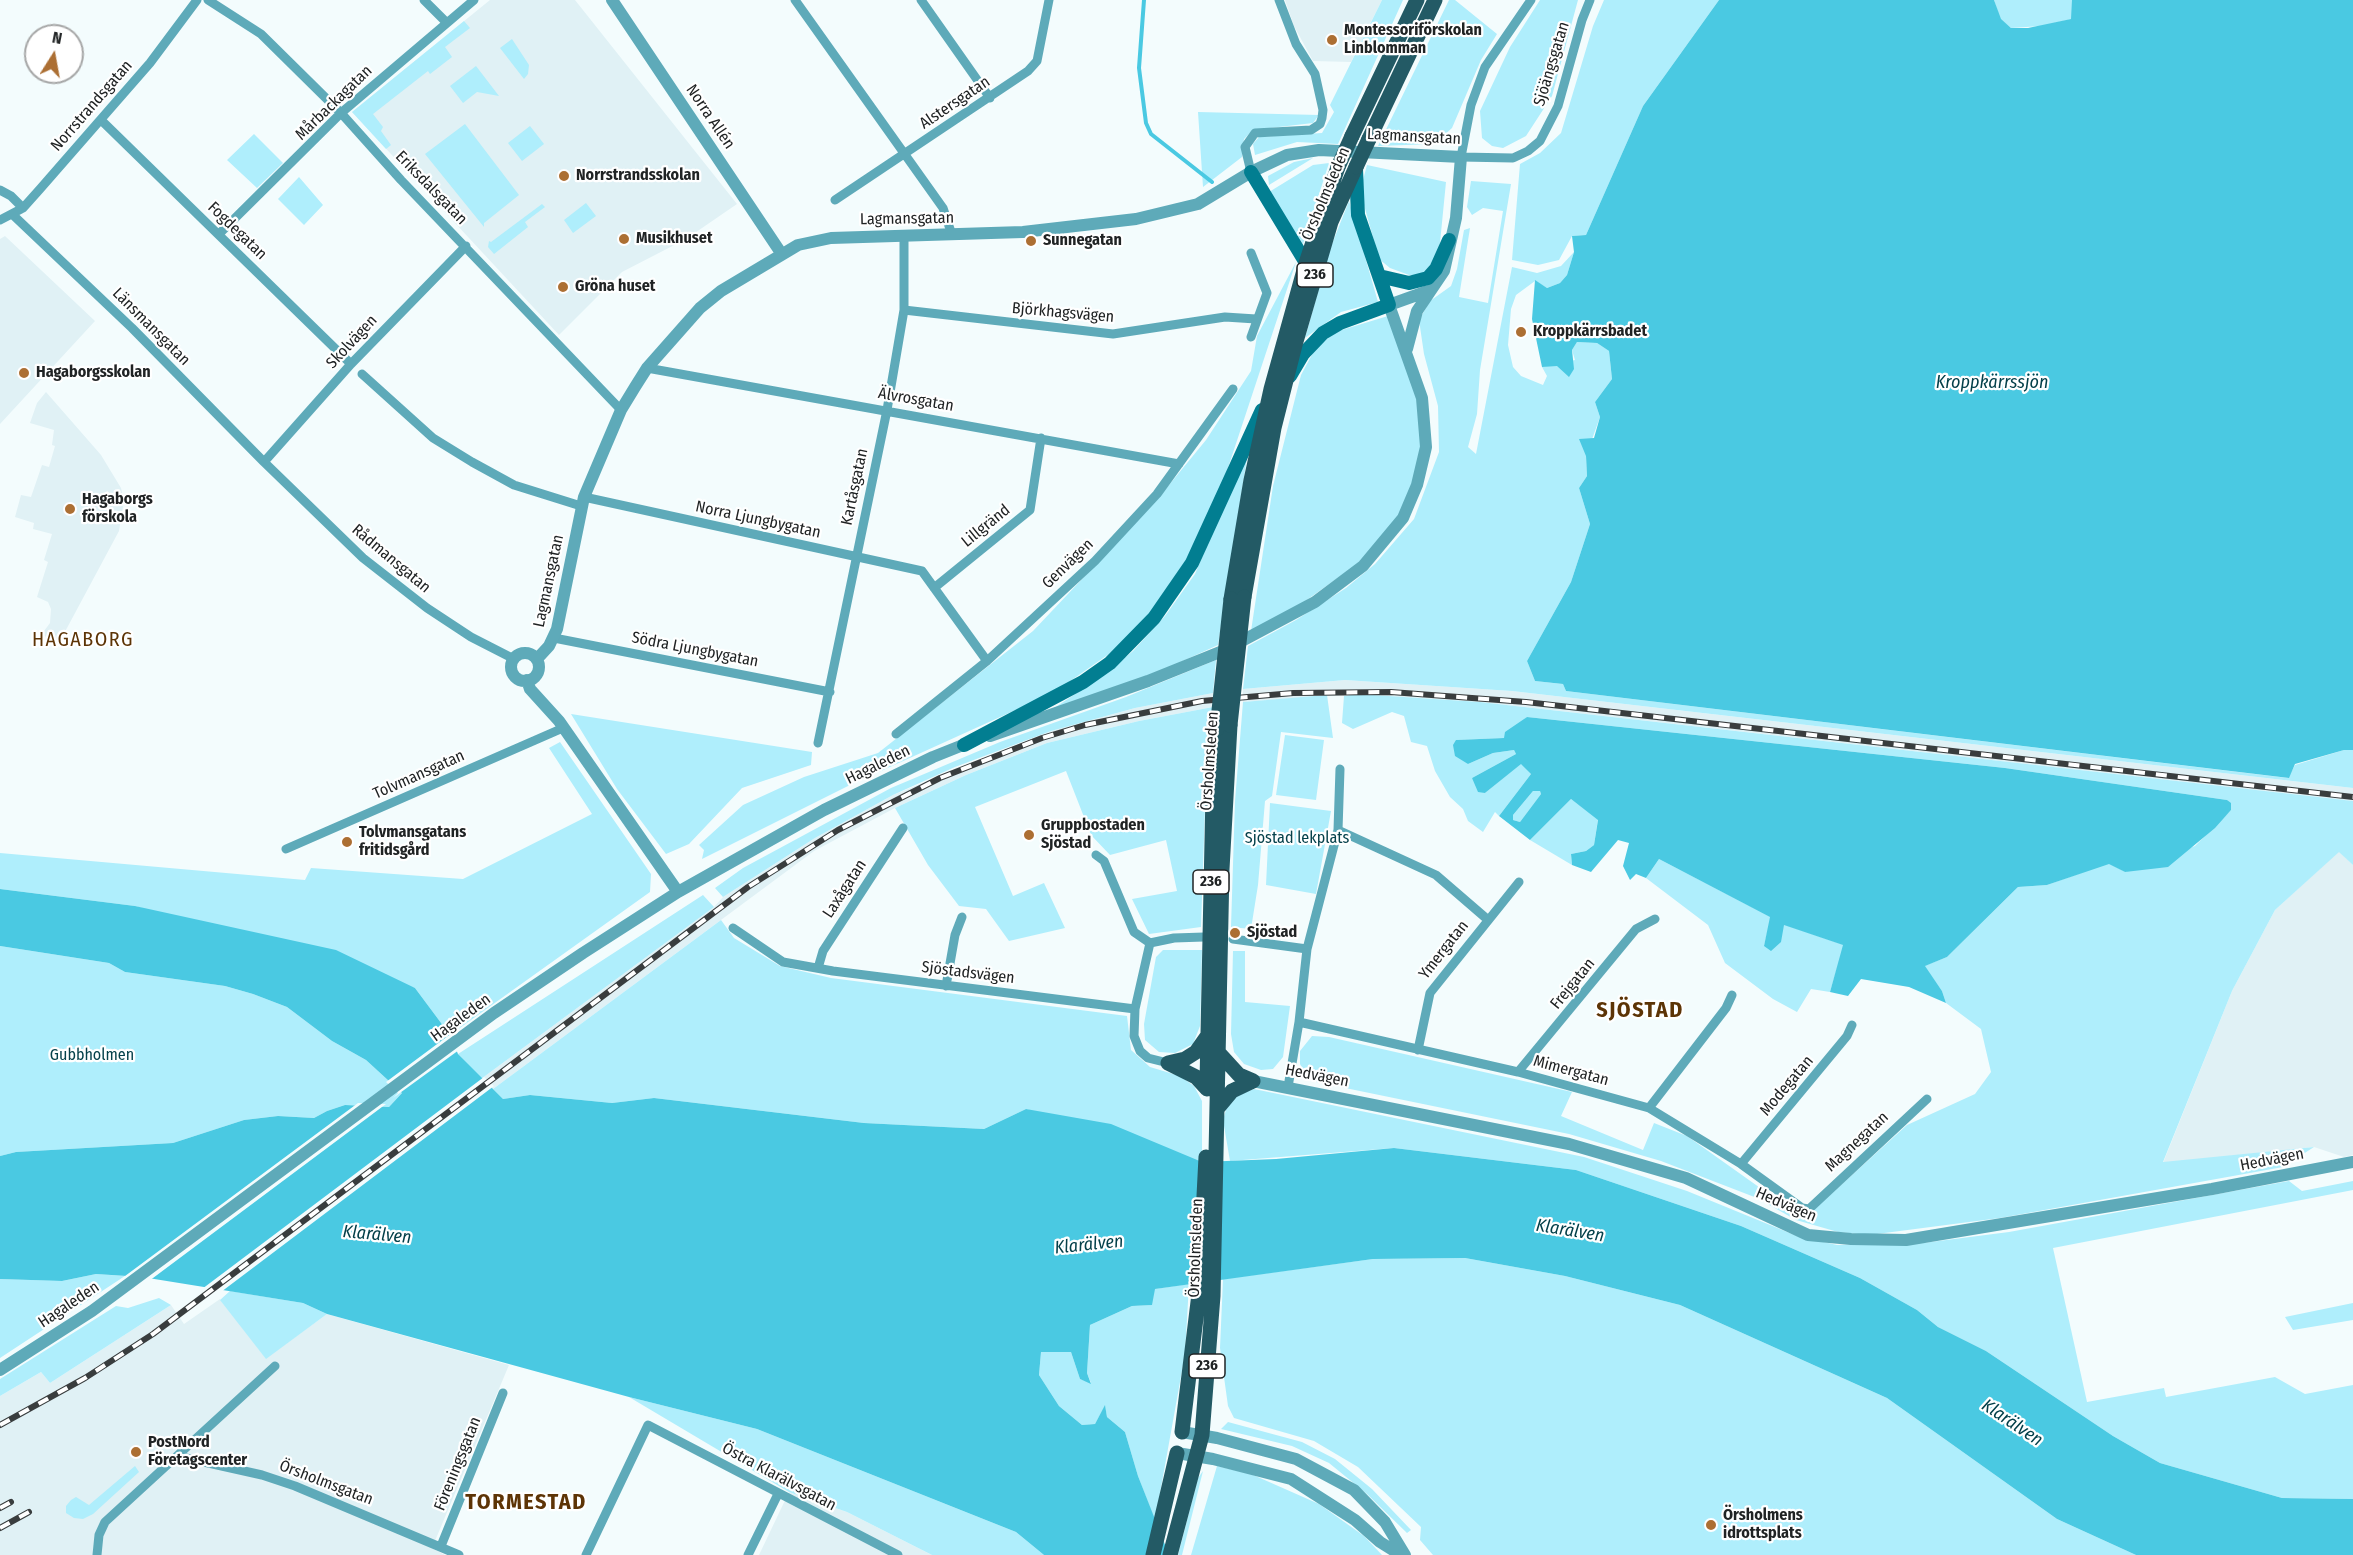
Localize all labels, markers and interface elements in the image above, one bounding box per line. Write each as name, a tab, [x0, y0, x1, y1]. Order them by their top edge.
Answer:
street label: Sjöängsgatan	[1530, 19, 1574, 109]
place label: Montessoriförskolan Linblomman	[1344, 21, 1482, 59]
north arrow	[24, 24, 84, 84]
text: N	[51, 28, 64, 48]
marker: Montessoriförskolan Linblomman	[1325, 33, 1339, 47]
street label: Norrstrandsgatan	[47, 57, 137, 155]
street label: Mårbackagatan	[292, 62, 376, 144]
street label: Alstersgatan	[916, 72, 994, 134]
street label: Norra Allén	[681, 81, 739, 153]
street label: Lagmansgatan	[1367, 125, 1461, 149]
street label: Örsholmsleden	[1298, 144, 1354, 244]
street label: Eriksdalsgatan	[391, 147, 471, 229]
place label: Norrstrandsskolan	[576, 166, 700, 186]
marker: Norrstrandsskolan	[557, 169, 571, 183]
street label: Fogdegatan	[203, 198, 271, 264]
street label: Lagmansgatan	[860, 209, 954, 229]
place label: Musikhuset	[636, 229, 713, 249]
place label: Sunnegatan	[1043, 231, 1122, 251]
marker: Musikhuset	[617, 232, 631, 246]
marker: Sunnegatan	[1024, 234, 1038, 248]
road number: 236	[1297, 263, 1333, 287]
place label: Gröna huset	[575, 277, 655, 297]
marker: Gröna huset	[556, 280, 570, 294]
street label: Länsmansgatan	[108, 284, 194, 370]
street label: Björkhagsvägen	[1011, 299, 1115, 327]
street label: Skolvägen	[323, 311, 381, 373]
place label: Kroppkärrsbadet	[1533, 322, 1647, 342]
marker: Kroppkärrsbadet	[1514, 325, 1528, 339]
place label: Hagaborgsskolan	[36, 363, 151, 383]
marker: Hagaborgsskolan	[17, 366, 31, 380]
water label: Kroppkärrssjön	[1936, 372, 2048, 394]
street label: Älvrosgatan	[877, 384, 955, 416]
street label: Kartåsgatan	[838, 447, 872, 527]
place label: Hagaborgs förskola	[82, 490, 153, 528]
street label: Norra Ljungbygatan	[694, 497, 822, 543]
street label: Lillgränd	[958, 501, 1014, 551]
marker: Hagaborgs förskola	[63, 502, 77, 516]
street label: Rådmansgatan	[348, 521, 434, 597]
street label: Lagmansgatan	[530, 533, 568, 629]
street label: Genvägen	[1038, 535, 1098, 593]
district label: HAGABORG	[32, 628, 134, 652]
street label: Södra Ljungbygatan	[630, 628, 760, 672]
street label: Örsholmsleden	[1197, 711, 1223, 811]
street label: Hagaleden	[843, 741, 913, 789]
street label: Tolvmansgatan	[370, 746, 468, 804]
place label: Gruppbostaden Sjöstad	[1041, 816, 1145, 854]
place label: Tolvmansgatans fritidsgård	[359, 823, 466, 861]
marker: Gruppbostaden Sjöstad	[1022, 828, 1036, 842]
park label: Sjöstad lekplats	[1245, 829, 1349, 849]
marker: Tolvmansgatans fritidsgård	[340, 835, 354, 849]
street label: Laxågatan	[819, 856, 871, 922]
road number: 236	[1193, 870, 1229, 894]
street label: Ymergatan	[1415, 917, 1473, 983]
place label: Sjöstad	[1247, 923, 1297, 943]
marker: Sjöstad	[1228, 926, 1242, 940]
street label: Frejgatan	[1547, 955, 1599, 1013]
street label: Sjöstadsvägen	[920, 958, 1016, 988]
street label: Hagaleden	[427, 990, 495, 1046]
district label: SJÖSTAD	[1596, 998, 1684, 1024]
park label: Gubbholmen	[50, 1046, 134, 1066]
street label: Mimergatan	[1531, 1052, 1611, 1090]
street label: Modegatan	[1756, 1052, 1818, 1120]
street label: Hedvägen	[1284, 1060, 1350, 1092]
street label: Magnegatan	[1821, 1108, 1893, 1176]
street label: Hedvägen	[2239, 1144, 2305, 1176]
street label: Hedvägen	[1753, 1184, 1819, 1226]
street label: Örsholmsleden	[1185, 1198, 1207, 1298]
water label: Klarälven	[1534, 1215, 1606, 1247]
water label: Klarälven	[342, 1221, 412, 1249]
water label: Klarälven	[1054, 1231, 1124, 1259]
street label: Hagaleden	[35, 1278, 103, 1332]
road number: 236	[1189, 1354, 1225, 1378]
water label: Klarälven	[1977, 1395, 2047, 1451]
street label: Föreningsgatan	[430, 1414, 486, 1514]
place label: PostNord Företagscenter	[148, 1433, 247, 1471]
street label: Östra Klarälvsgatan	[719, 1439, 839, 1515]
marker: PostNord Företagscenter	[129, 1445, 143, 1459]
street label: Örsholmsgatan	[276, 1456, 376, 1510]
district label: TORMESTAD	[465, 1490, 587, 1516]
place label: Örsholmens idrottsplats	[1723, 1506, 1803, 1544]
marker: Örsholmens idrottsplats	[1704, 1518, 1718, 1532]

